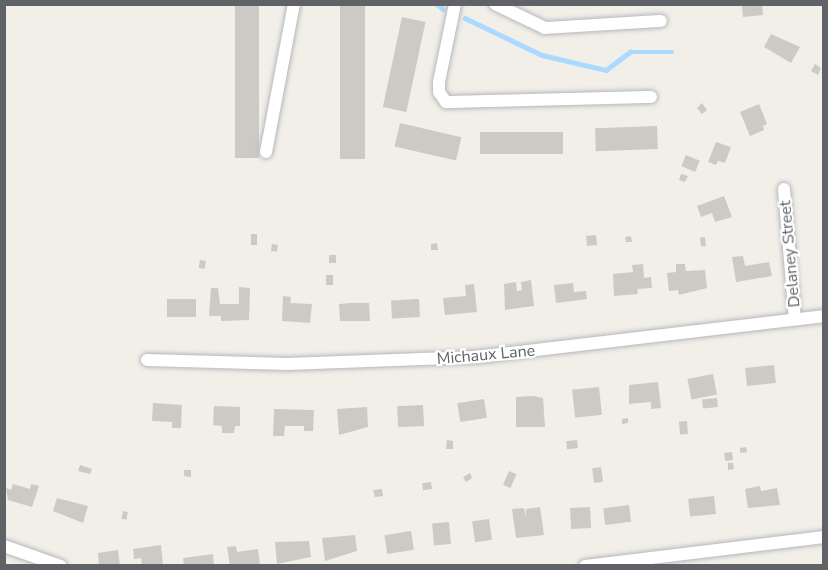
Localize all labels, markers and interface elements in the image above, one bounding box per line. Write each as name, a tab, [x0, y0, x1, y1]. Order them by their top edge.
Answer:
street label: Delaney Street	[776, 200, 804, 308]
street label: Michaux Lane	[436, 341, 536, 369]

